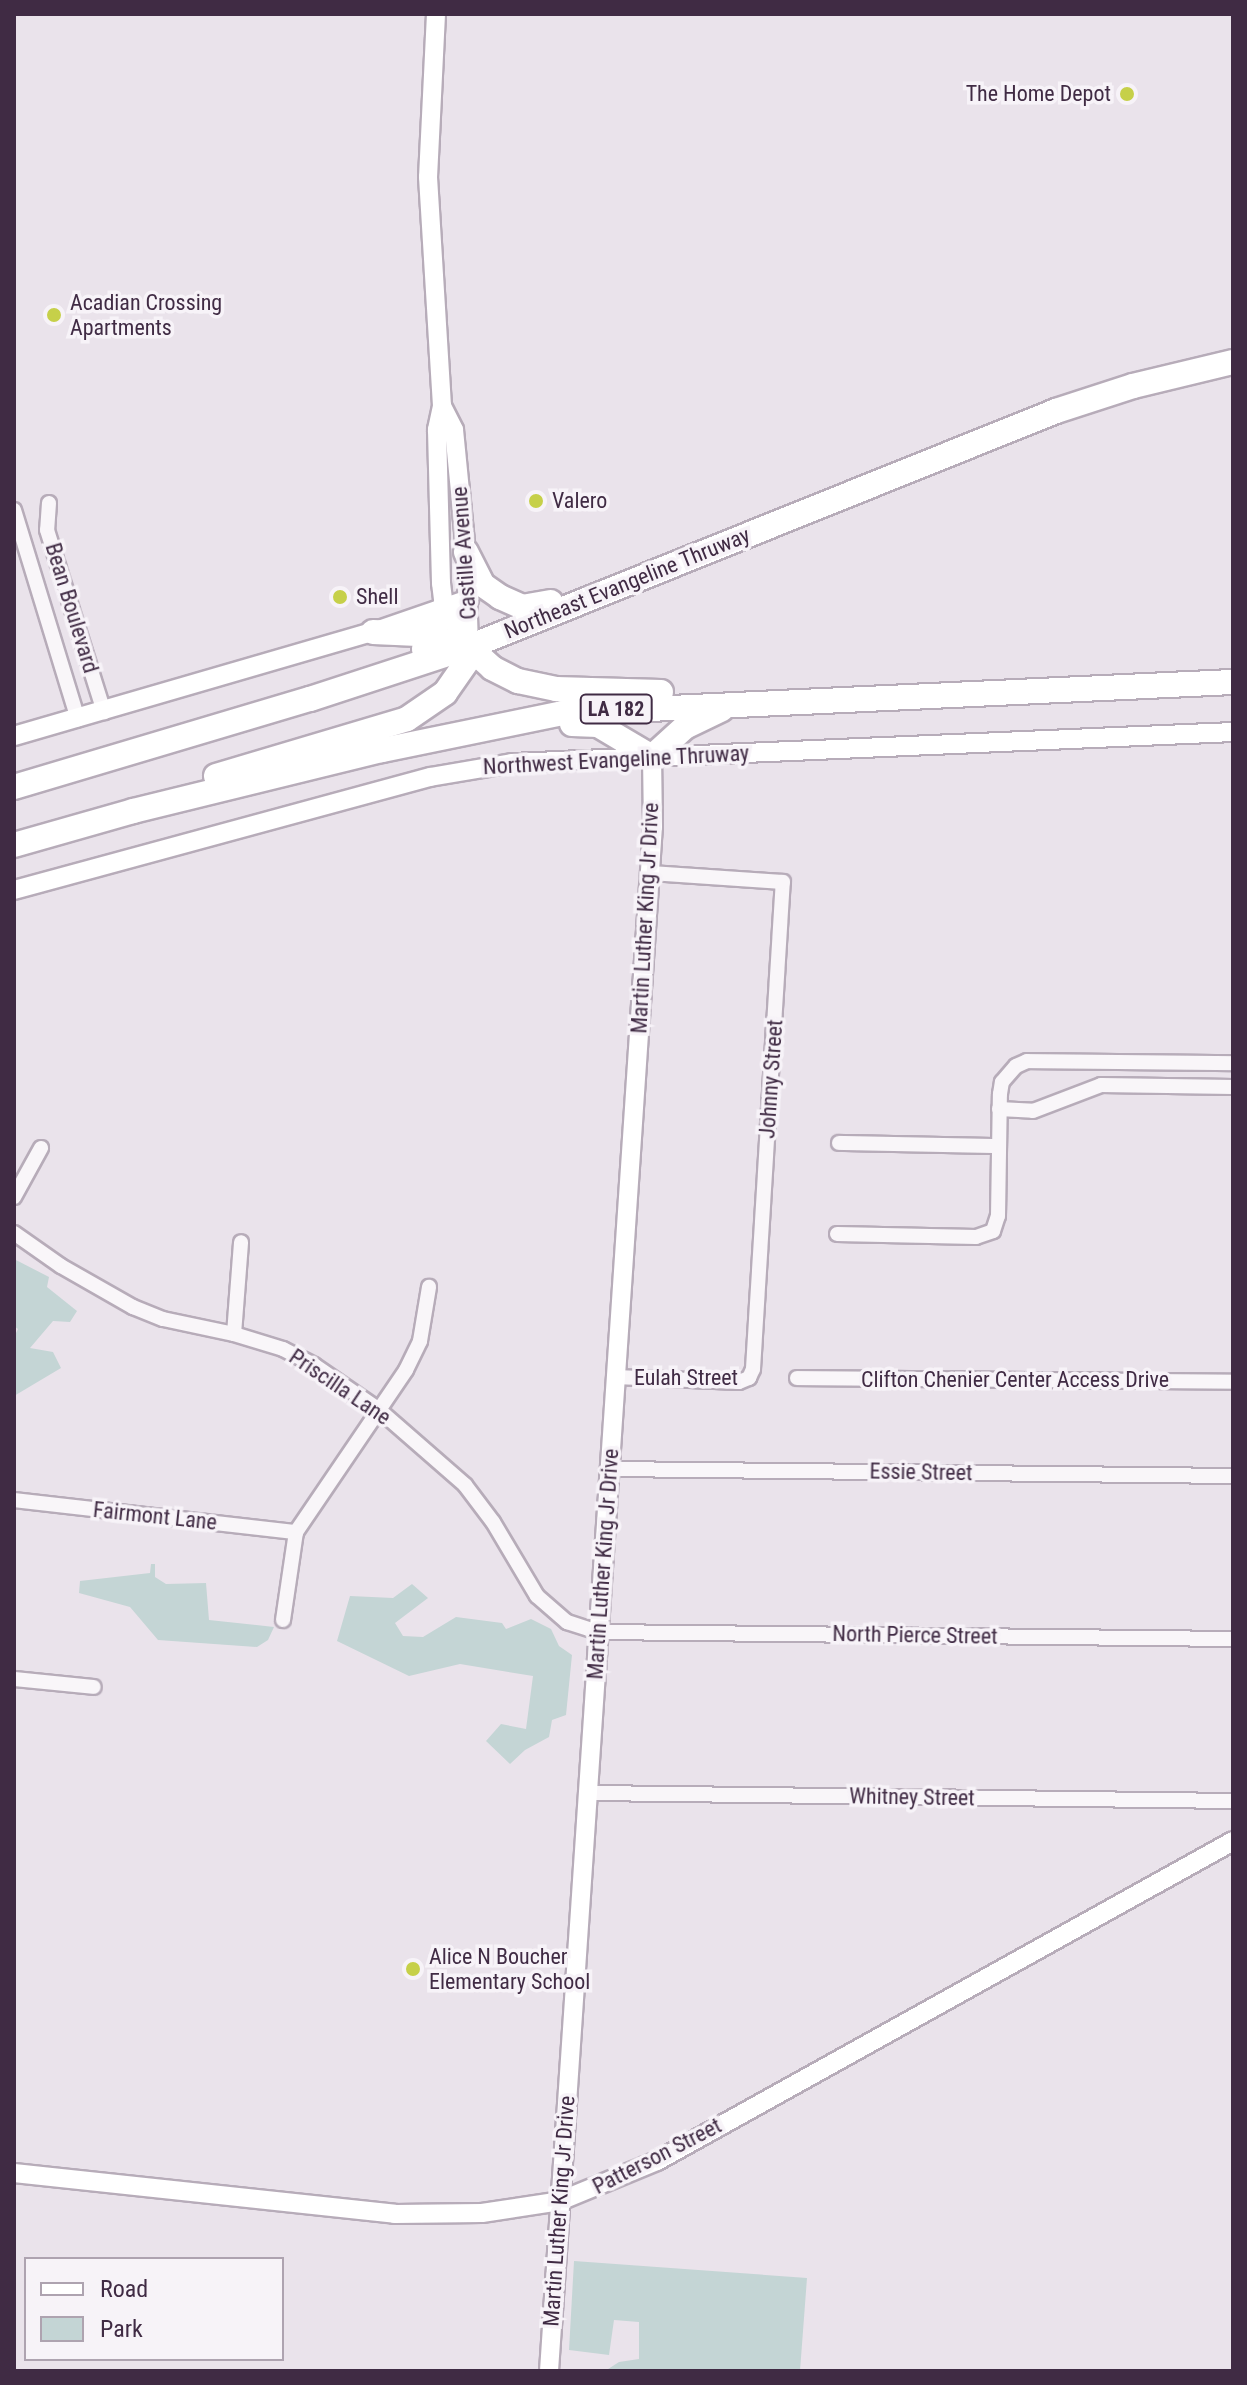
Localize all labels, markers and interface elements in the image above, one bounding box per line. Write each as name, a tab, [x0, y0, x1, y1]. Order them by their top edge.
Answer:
place label: The Home Depot	[966, 81, 1111, 107]
marker: The Home Depot	[1118, 85, 1136, 103]
place label: Acadian Crossing Apartments	[70, 289, 222, 340]
marker: Acadian Crossing Apartments	[45, 306, 63, 324]
street label: Castille Avenue	[446, 486, 482, 620]
place label: Valero	[552, 488, 607, 514]
marker: Valero	[527, 492, 545, 510]
street label: Northeast Evangeline Thruway	[500, 521, 754, 645]
street label: Bean Boulevard	[40, 540, 104, 676]
place label: Shell	[356, 584, 398, 610]
marker: Shell	[331, 588, 349, 606]
road number: LA 182	[578, 693, 654, 725]
street label: Northwest Evangeline Thruway	[482, 740, 750, 780]
street label: Martin Luther King Jr Drive	[626, 802, 664, 1034]
street label: Johnny Street	[754, 1019, 788, 1139]
street label: Priscilla Lane	[284, 1343, 396, 1431]
street label: Eulah Street	[634, 1365, 738, 1391]
street label: Clifton Chenier Center Access Drive	[861, 1367, 1169, 1393]
street label: Martin Luther King Jr Drive	[582, 1448, 624, 1680]
street label: Essie Street	[869, 1458, 973, 1486]
street label: Fairmont Lane	[92, 1496, 218, 1536]
street label: North Pierce Street	[832, 1620, 998, 1650]
street label: Whitney Street	[849, 1783, 975, 1811]
place label: Alice N Boucher Elementary School	[429, 1943, 590, 1994]
marker: Alice N Boucher Elementary School	[404, 1960, 422, 1978]
street label: Martin Luther King Jr Drive	[538, 2095, 580, 2327]
street label: Patterson Street	[588, 2112, 726, 2200]
legend	[24, 2257, 284, 2361]
text: Road	[100, 2275, 148, 2303]
text: Park	[100, 2315, 143, 2343]

